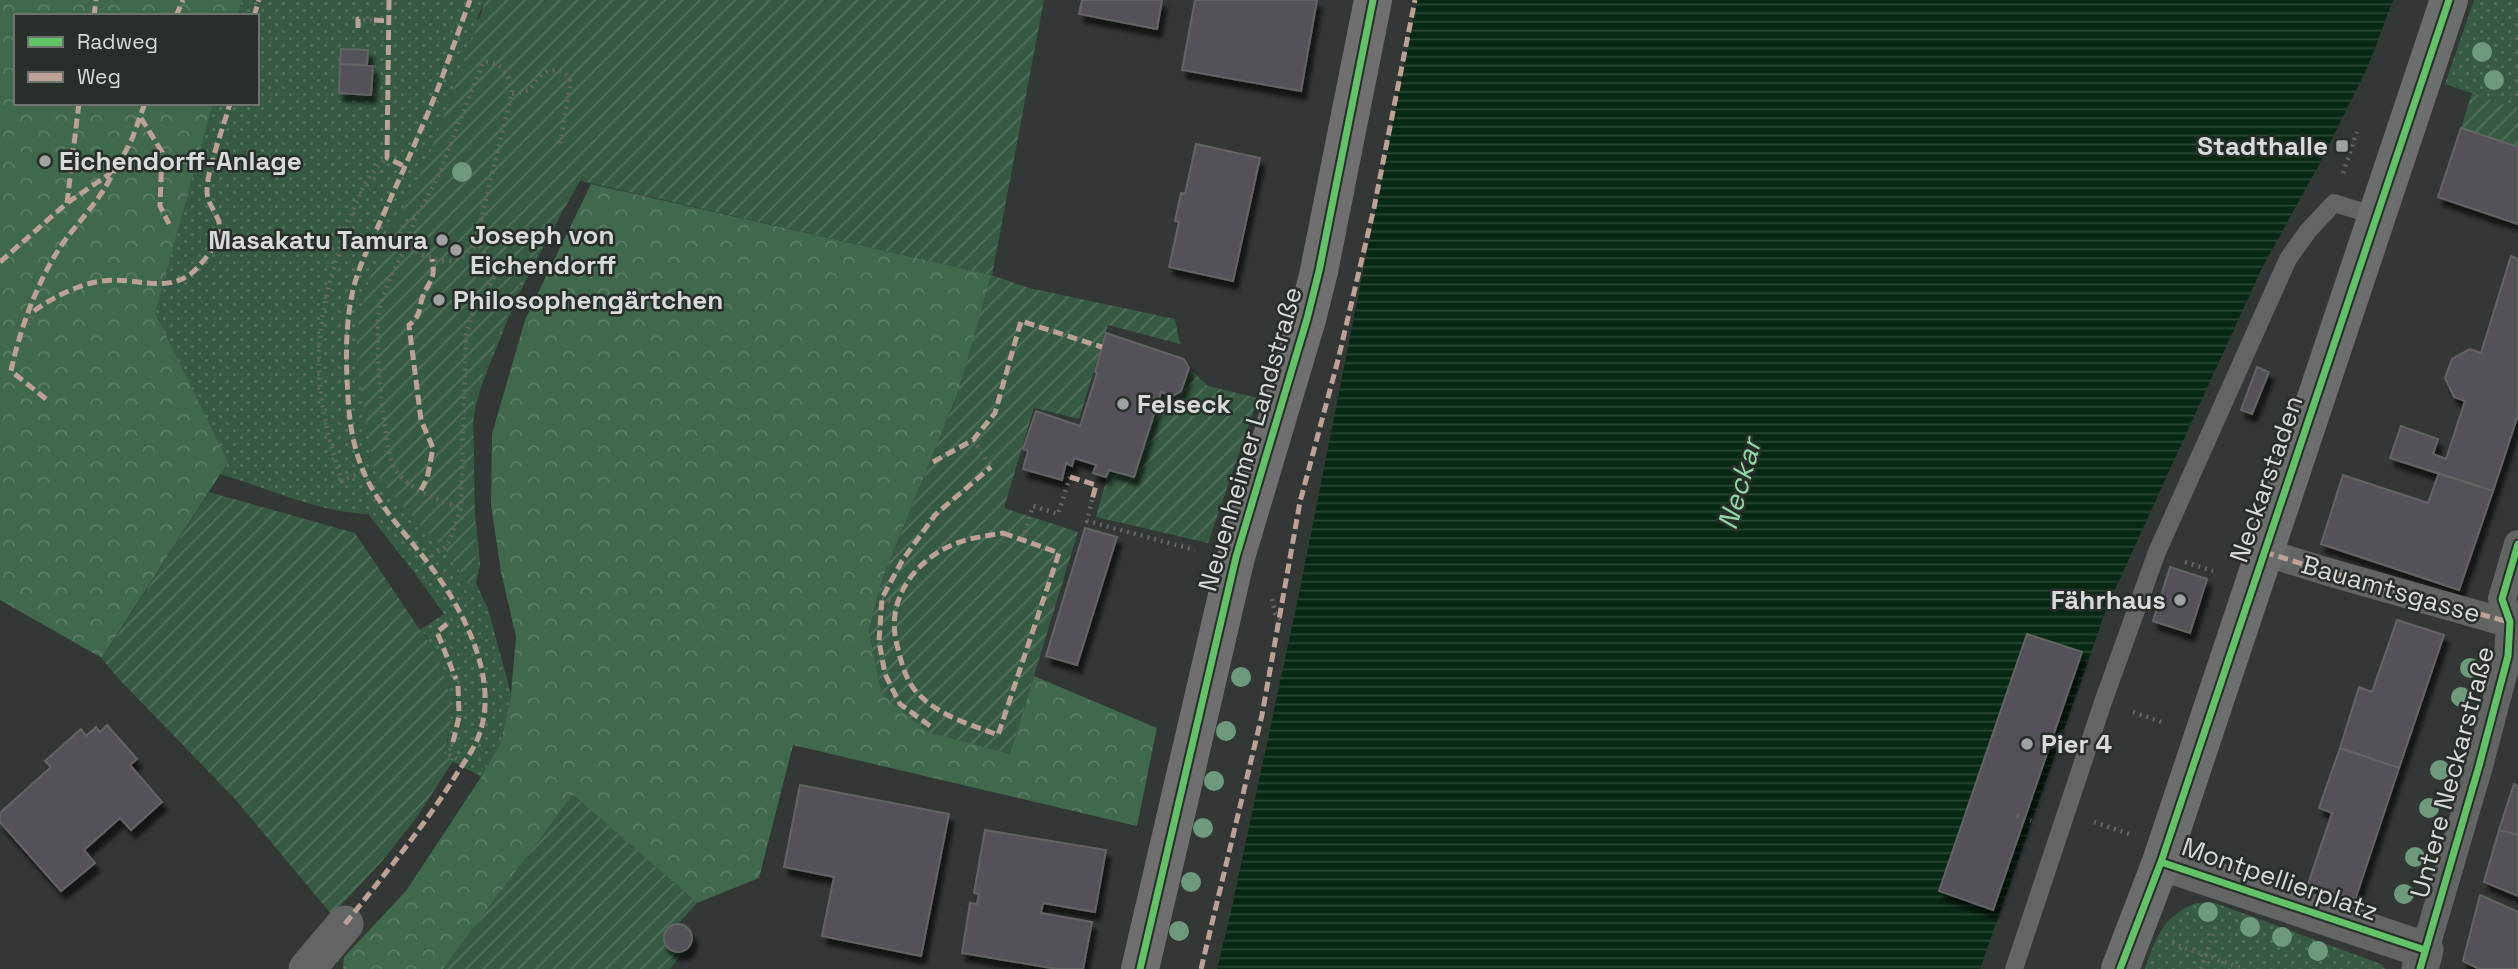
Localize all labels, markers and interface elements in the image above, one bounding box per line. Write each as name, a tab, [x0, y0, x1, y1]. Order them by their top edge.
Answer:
legend	[14, 14, 259, 105]
text: Radweg	[77, 28, 158, 55]
text: Weg	[77, 63, 121, 90]
place label: Stadthalle	[2197, 129, 2328, 163]
marker: Stadthalle	[2334, 138, 2350, 154]
place label: Eichendorff-Anlage	[59, 144, 302, 178]
marker: Eichendorff-Anlage	[37, 153, 53, 169]
place label: Joseph von Eichendorff	[470, 218, 616, 282]
place label: Masakatu Tamura	[208, 223, 428, 257]
marker: Masakatu Tamura	[434, 232, 450, 248]
marker: Joseph von Eichendorff	[448, 242, 464, 258]
place label: Philosophengärtchen	[453, 283, 723, 317]
street label: Neuenheimer Landstraße	[1190, 283, 1310, 595]
marker: Philosophengärtchen	[431, 292, 447, 308]
place label: Felseck	[1137, 387, 1232, 421]
street label: Neckarstaden	[2222, 391, 2310, 567]
marker: Felseck	[1115, 396, 1131, 412]
water label: Neckar	[1709, 431, 1770, 534]
street label: Bauamtsgasse	[2298, 547, 2484, 631]
place label: Fährhaus	[2051, 583, 2166, 617]
marker: Fährhaus	[2172, 592, 2188, 608]
street label: Untere Neckarstraße	[2402, 643, 2502, 901]
place label: Pier 4	[2041, 727, 2112, 761]
marker: Pier 4	[2019, 736, 2035, 752]
street label: Montpellierplatz	[2177, 830, 2383, 928]

